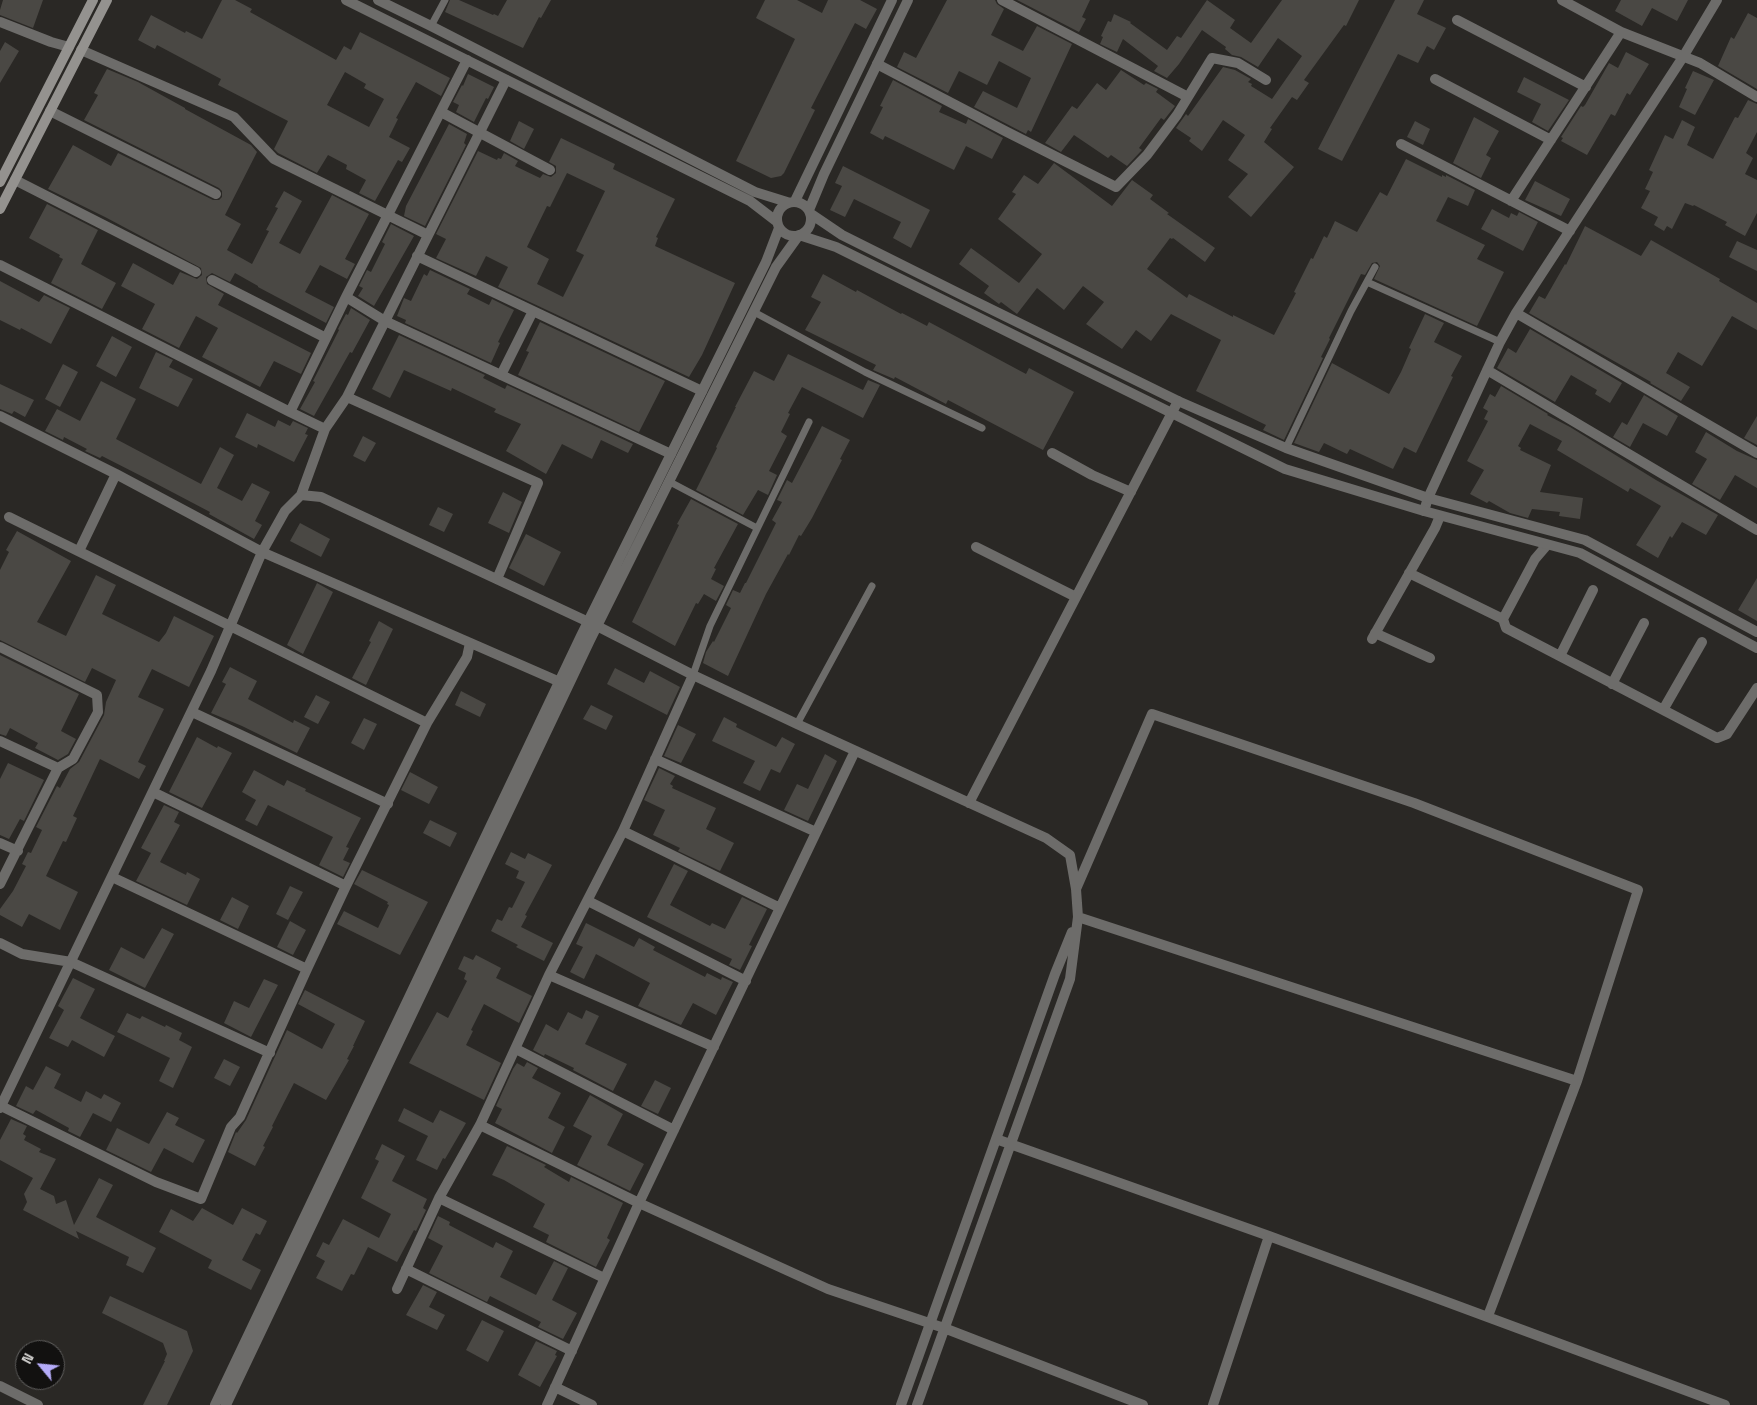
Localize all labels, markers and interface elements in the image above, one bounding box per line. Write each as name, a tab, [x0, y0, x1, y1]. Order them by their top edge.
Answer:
north arrow	[15, 1340, 65, 1390]
text: N	[17, 1350, 38, 1367]

